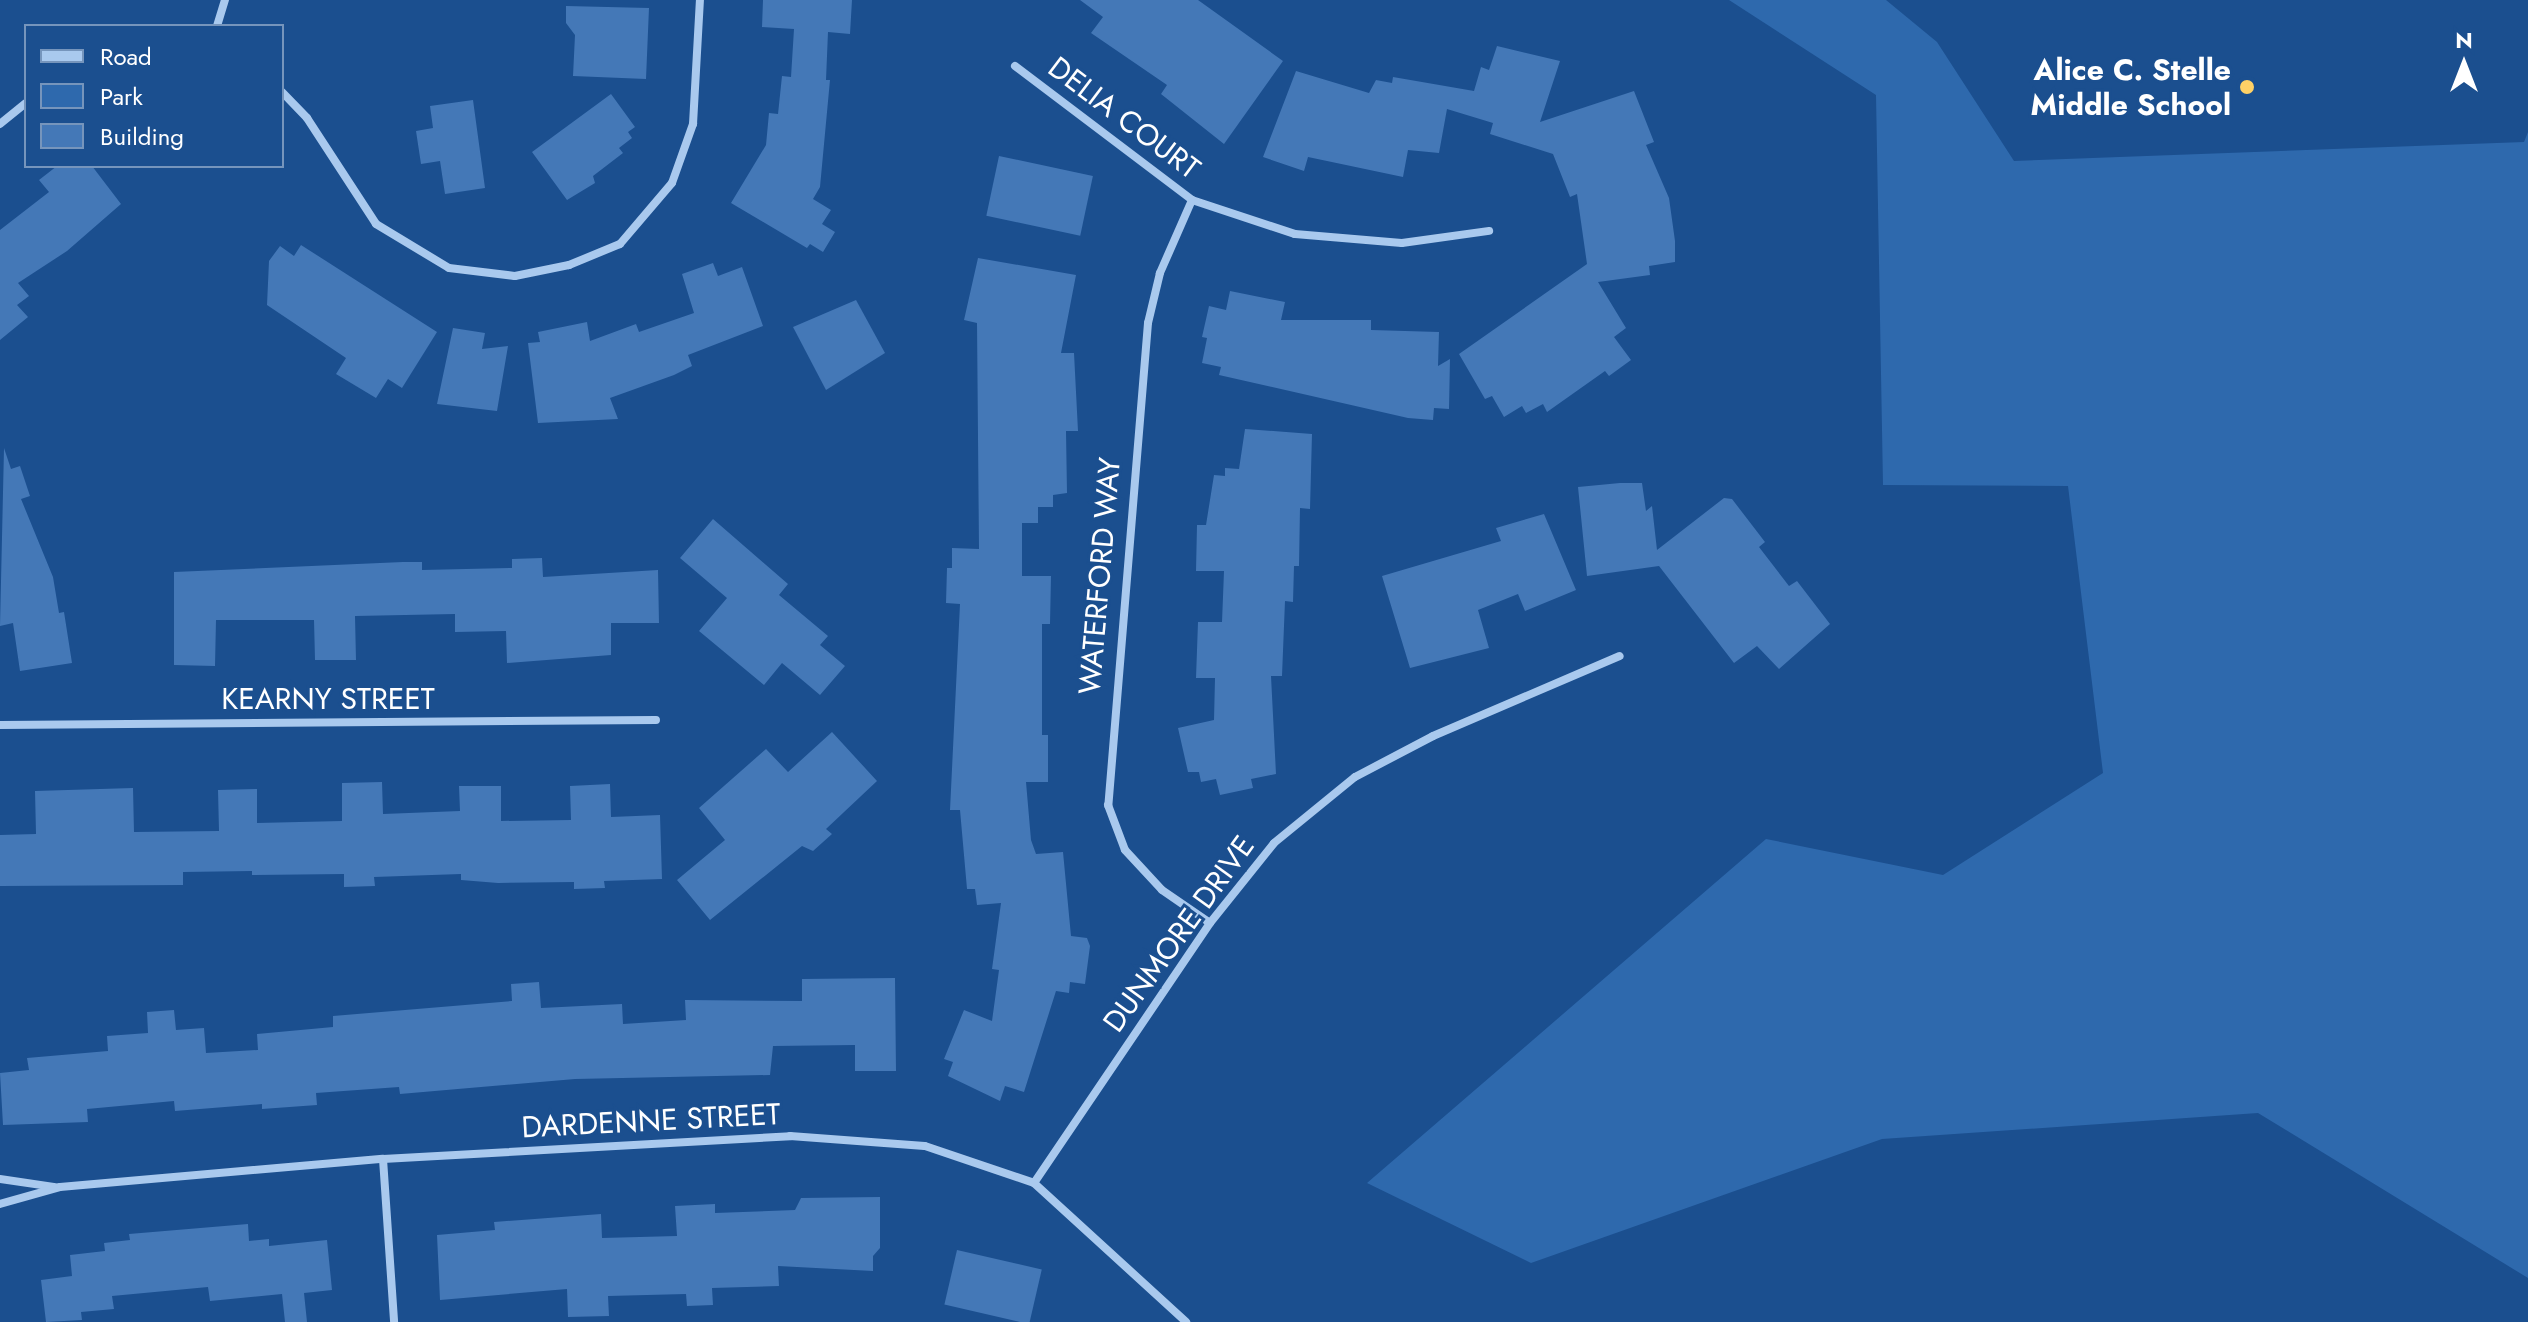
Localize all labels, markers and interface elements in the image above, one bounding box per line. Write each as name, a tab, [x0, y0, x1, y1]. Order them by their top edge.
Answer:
legend	[24, 24, 284, 168]
north arrow	[2424, 24, 2504, 104]
text: N	[2455, 24, 2473, 56]
text: Road	[100, 39, 152, 74]
street label: DELIA COURT	[1041, 49, 1207, 187]
place label: Alice C. Stelle Middle School	[2031, 52, 2231, 122]
marker: Alice C. Stelle Middle School	[2238, 78, 2256, 96]
text: Park	[100, 79, 143, 114]
text: Building	[100, 119, 184, 154]
street label: WATERFORD WAY	[1072, 456, 1128, 696]
street label: KEARNY STREET	[221, 681, 435, 717]
street label: DUNMORE DRIVE	[1096, 829, 1262, 1039]
street label: DARDENNE STREET	[521, 1096, 781, 1146]

